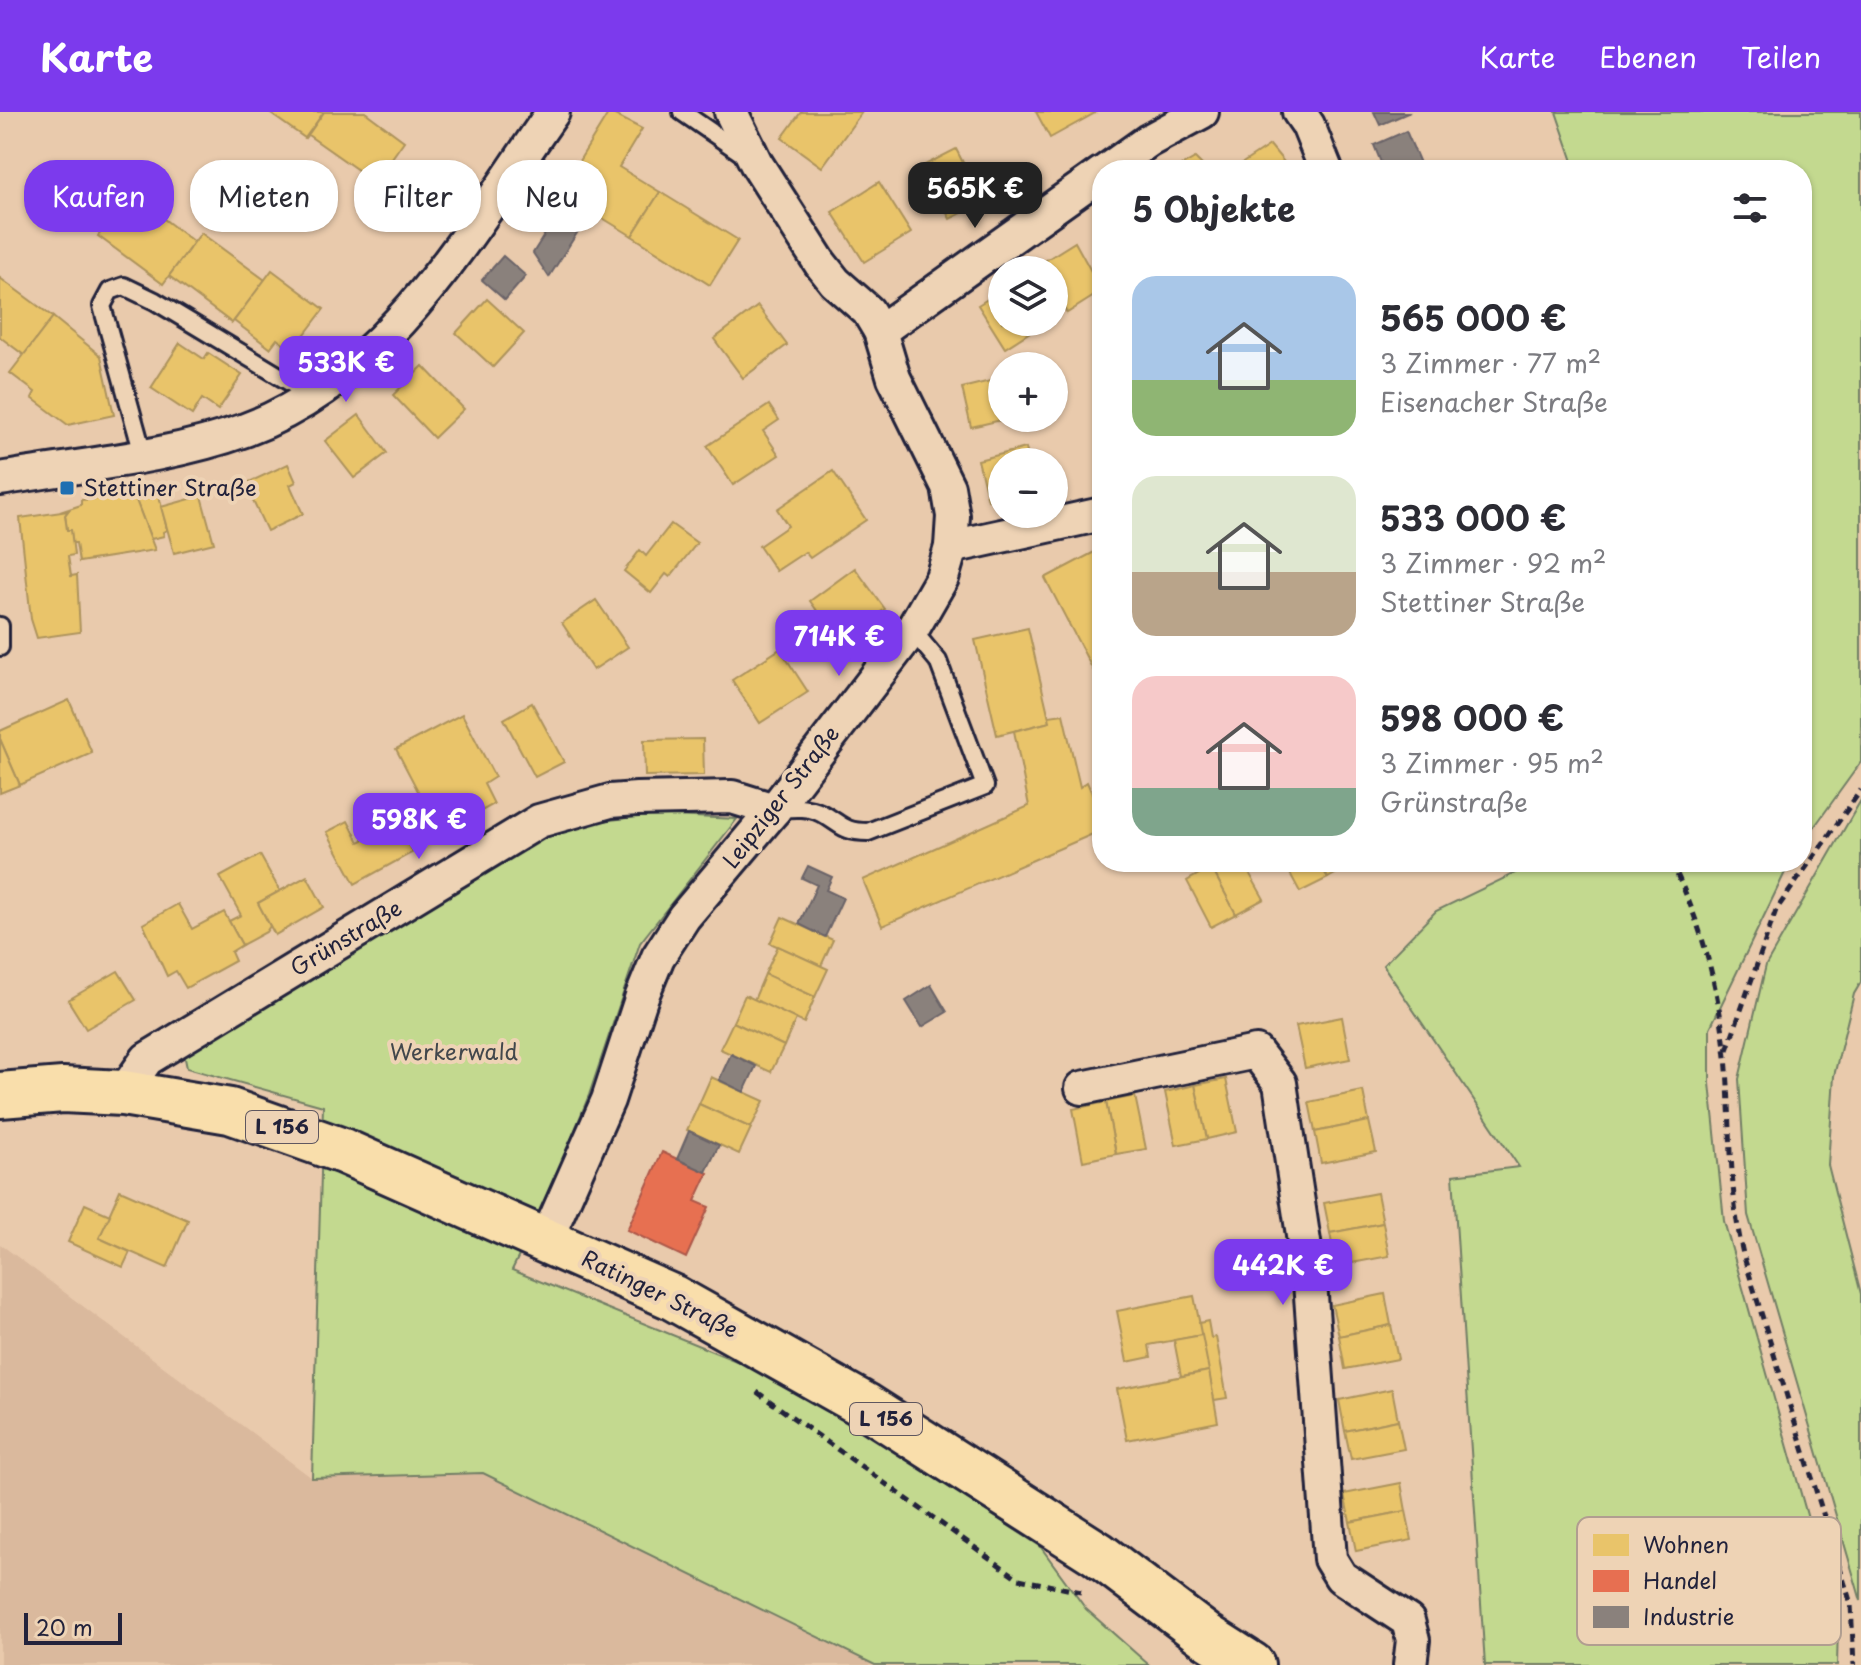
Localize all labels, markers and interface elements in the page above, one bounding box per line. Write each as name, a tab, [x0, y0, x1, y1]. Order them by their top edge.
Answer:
text: Karte	[40, 28, 153, 85]
text: Karte	[1480, 35, 1555, 78]
text: Ebenen	[1599, 35, 1697, 78]
text: Teilen	[1741, 35, 1821, 78]
chip: Kaufen	[24, 160, 174, 232]
chip: Mieten	[190, 160, 338, 232]
chip: Filter	[354, 160, 481, 232]
chip: Neu	[497, 160, 607, 232]
pin: 565K €	[910, 162, 1040, 230]
text: 565K €	[926, 168, 1024, 207]
text: 5 Objekte	[1132, 182, 1295, 234]
icon: filters	[1728, 186, 1772, 230]
map controls	[988, 256, 1068, 528]
button: layers	[988, 256, 1068, 336]
text: 565 000 €	[1380, 291, 1567, 343]
icon: home	[1196, 308, 1292, 404]
pin: 533K €	[281, 336, 411, 404]
text: 533K €	[297, 342, 395, 381]
text: 3 Zimmer · 77 m²	[1380, 343, 1601, 382]
button: +	[988, 352, 1068, 432]
text: Eisenacher Straße	[1380, 382, 1608, 421]
button: −	[988, 448, 1068, 528]
place label: Stettiner Straße	[83, 470, 257, 503]
marker: Stettiner Straße	[58, 479, 76, 497]
text: 533 000 €	[1380, 491, 1566, 543]
icon: home	[1196, 508, 1292, 604]
text: 3 Zimmer · 92 m²	[1380, 543, 1606, 582]
text: Stettiner Straße	[1380, 582, 1585, 621]
pin: 714K €	[774, 610, 904, 678]
text: 714K €	[793, 616, 885, 655]
text: 598 000 €	[1380, 691, 1564, 743]
icon: home	[1196, 708, 1292, 804]
street label: Leipziger Straße	[713, 718, 846, 874]
text: 3 Zimmer · 95 m²	[1380, 743, 1604, 782]
text: Grünstraße	[1380, 782, 1528, 821]
pin: 598K €	[354, 793, 484, 861]
text: 598K €	[371, 799, 467, 838]
street label: Grünstraße	[283, 890, 407, 983]
park label: Werkerwald	[390, 1034, 518, 1067]
road number: L 156	[246, 1111, 318, 1143]
pin: 442K €	[1218, 1239, 1348, 1307]
street label: Ratinger Straße	[577, 1240, 745, 1345]
text: 442K €	[1232, 1245, 1334, 1284]
road number: L 156	[850, 1403, 922, 1435]
legend	[1577, 1517, 1841, 1645]
text: Wohnen	[1643, 1527, 1729, 1560]
text: Handel	[1643, 1563, 1717, 1596]
text: Industrie	[1643, 1599, 1735, 1632]
scale bar	[24, 1609, 122, 1645]
text: 20 m	[36, 1610, 93, 1643]

